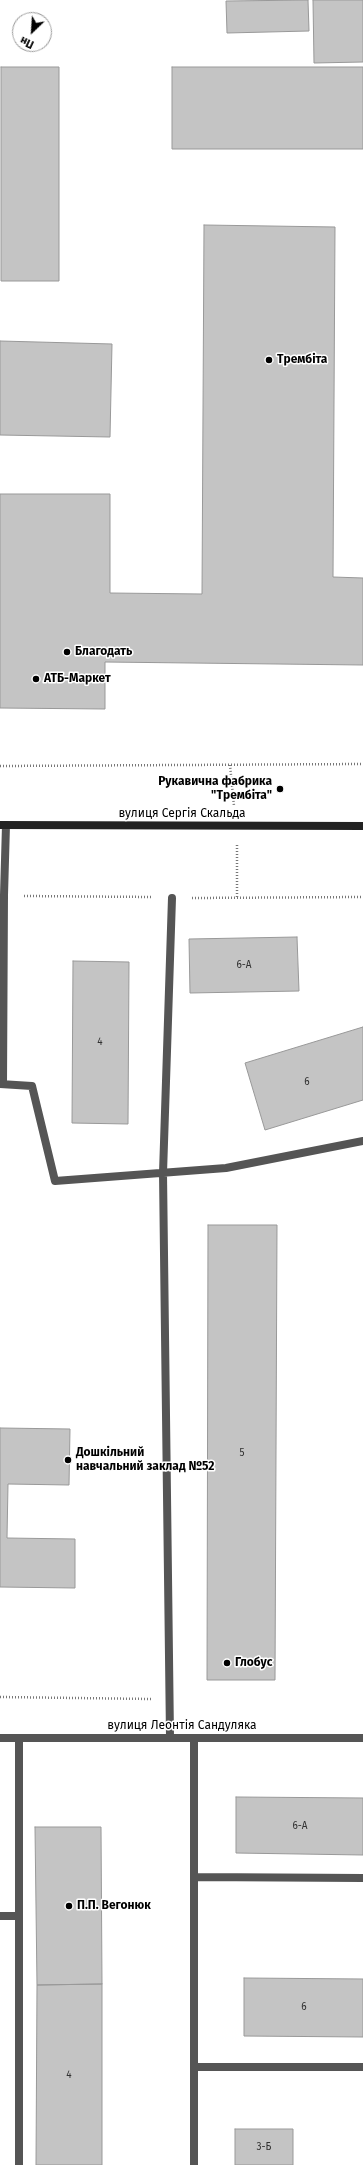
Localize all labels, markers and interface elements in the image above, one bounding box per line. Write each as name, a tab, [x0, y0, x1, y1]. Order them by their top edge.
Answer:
north arrow	[12, 12, 52, 52]
text: Пн	[18, 34, 36, 51]
place label: Трембіта	[277, 353, 327, 367]
marker: Трембіта	[264, 355, 274, 365]
place label: Благодать	[75, 645, 132, 659]
marker: Благодать	[62, 647, 72, 657]
place label: АТБ-Маркет	[44, 672, 111, 686]
marker: АТБ-Маркет	[31, 674, 41, 684]
place label: Рукавична фабрика "Трембіта"	[158, 775, 272, 803]
marker: Рукавична фабрика "Трембіта"	[275, 784, 285, 794]
street label: вулиця Сергія Скальда	[118, 807, 246, 821]
house number: 6-А	[237, 959, 251, 971]
house number: 4	[97, 1036, 103, 1048]
house number: 6	[304, 1076, 310, 1088]
place label: Дошкільний навчальний заклад №52	[76, 1446, 214, 1474]
house number: 5	[239, 1447, 245, 1459]
marker: Дошкільний навчальний заклад №52	[63, 1455, 73, 1465]
place label: Глобус	[235, 1656, 272, 1670]
marker: Глобус	[222, 1658, 232, 1668]
street label: вулиця Леонтія Сандуляка	[107, 1719, 257, 1733]
house number: 6-А	[293, 1820, 307, 1832]
place label: П.П. Вегонюк	[77, 1899, 151, 1913]
marker: П.П. Вегонюк	[64, 1901, 74, 1911]
house number: 6	[301, 2001, 307, 2013]
house number: 4	[66, 2069, 72, 2081]
house number: 3-Б	[257, 2141, 271, 2153]

